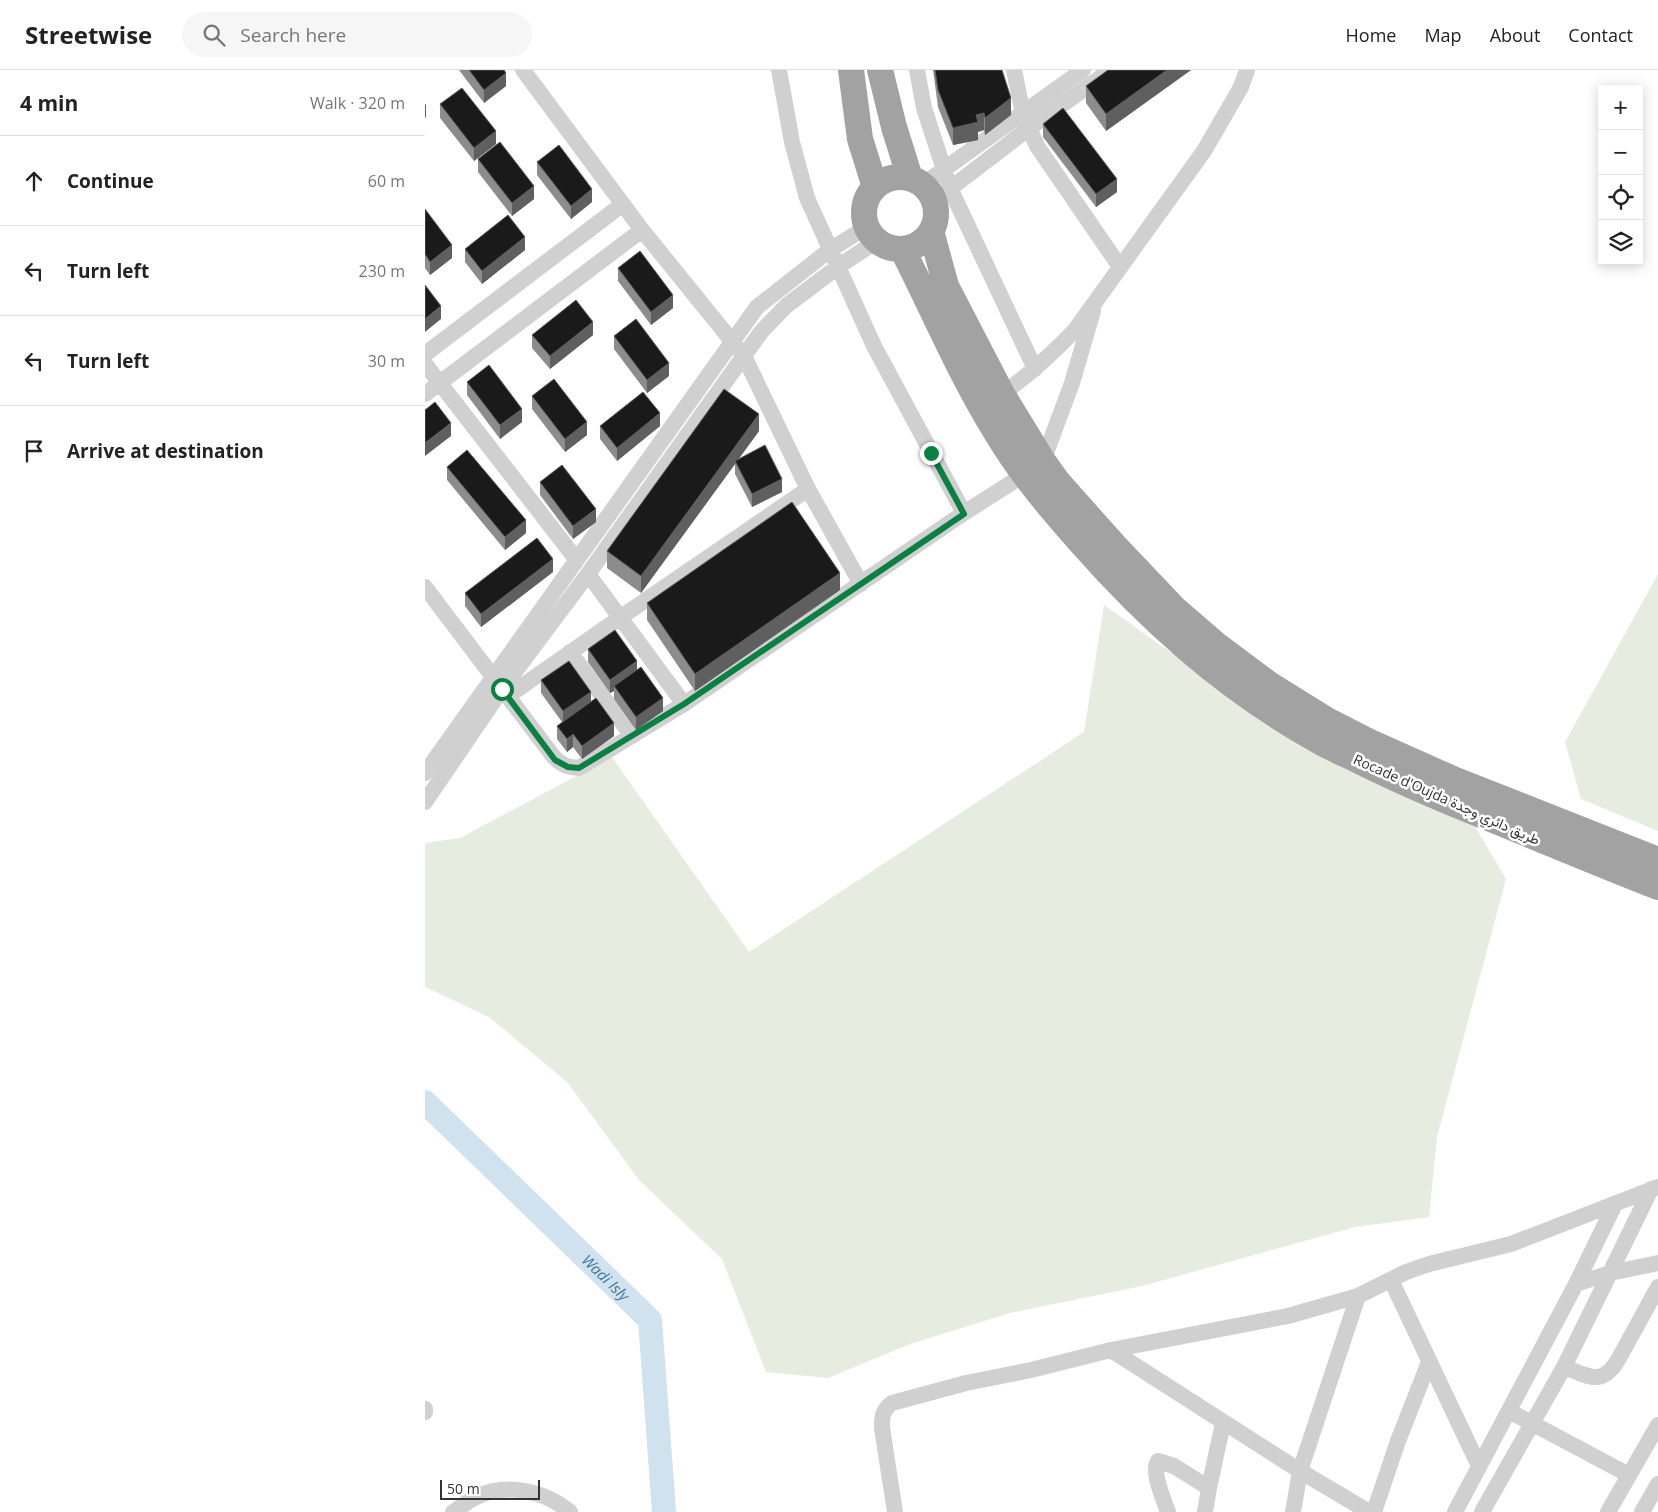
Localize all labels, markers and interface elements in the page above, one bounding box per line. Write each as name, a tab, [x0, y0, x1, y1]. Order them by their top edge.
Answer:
search box	[182, 12, 532, 57]
text: Streetwise	[25, 18, 152, 51]
icon: search	[200, 21, 228, 49]
text: Search here	[240, 22, 346, 48]
text: Home	[1346, 23, 1396, 47]
text: Map	[1424, 23, 1462, 47]
text: About	[1490, 23, 1540, 47]
text: Contact	[1568, 23, 1633, 47]
map controls	[1598, 85, 1643, 265]
button: +	[1598, 85, 1643, 130]
text: 4 min	[20, 89, 78, 117]
text: Walk · 320 m	[310, 92, 405, 114]
button: −	[1598, 130, 1643, 175]
icon: ahead	[20, 167, 48, 195]
text: Continue	[67, 168, 154, 194]
text: 60 m	[368, 170, 405, 192]
button: locate	[1598, 175, 1643, 220]
button: layers	[1598, 220, 1643, 265]
icon: left	[20, 257, 48, 285]
text: Turn left	[67, 258, 149, 284]
text: 230 m	[359, 260, 405, 282]
icon: left	[20, 347, 48, 375]
text: Turn left	[67, 348, 149, 374]
text: 30 m	[368, 350, 405, 372]
icon: arrive	[20, 437, 48, 465]
text: Arrive at destination	[67, 438, 264, 464]
route end	[920, 442, 943, 465]
route start	[491, 678, 514, 701]
street label: Rocade d'Oujda طريق دائري وجدة	[1350, 749, 1543, 852]
water label: Wadi Isly	[578, 1250, 635, 1306]
scale bar	[440, 1477, 540, 1500]
text: 50 m	[447, 1479, 480, 1498]

